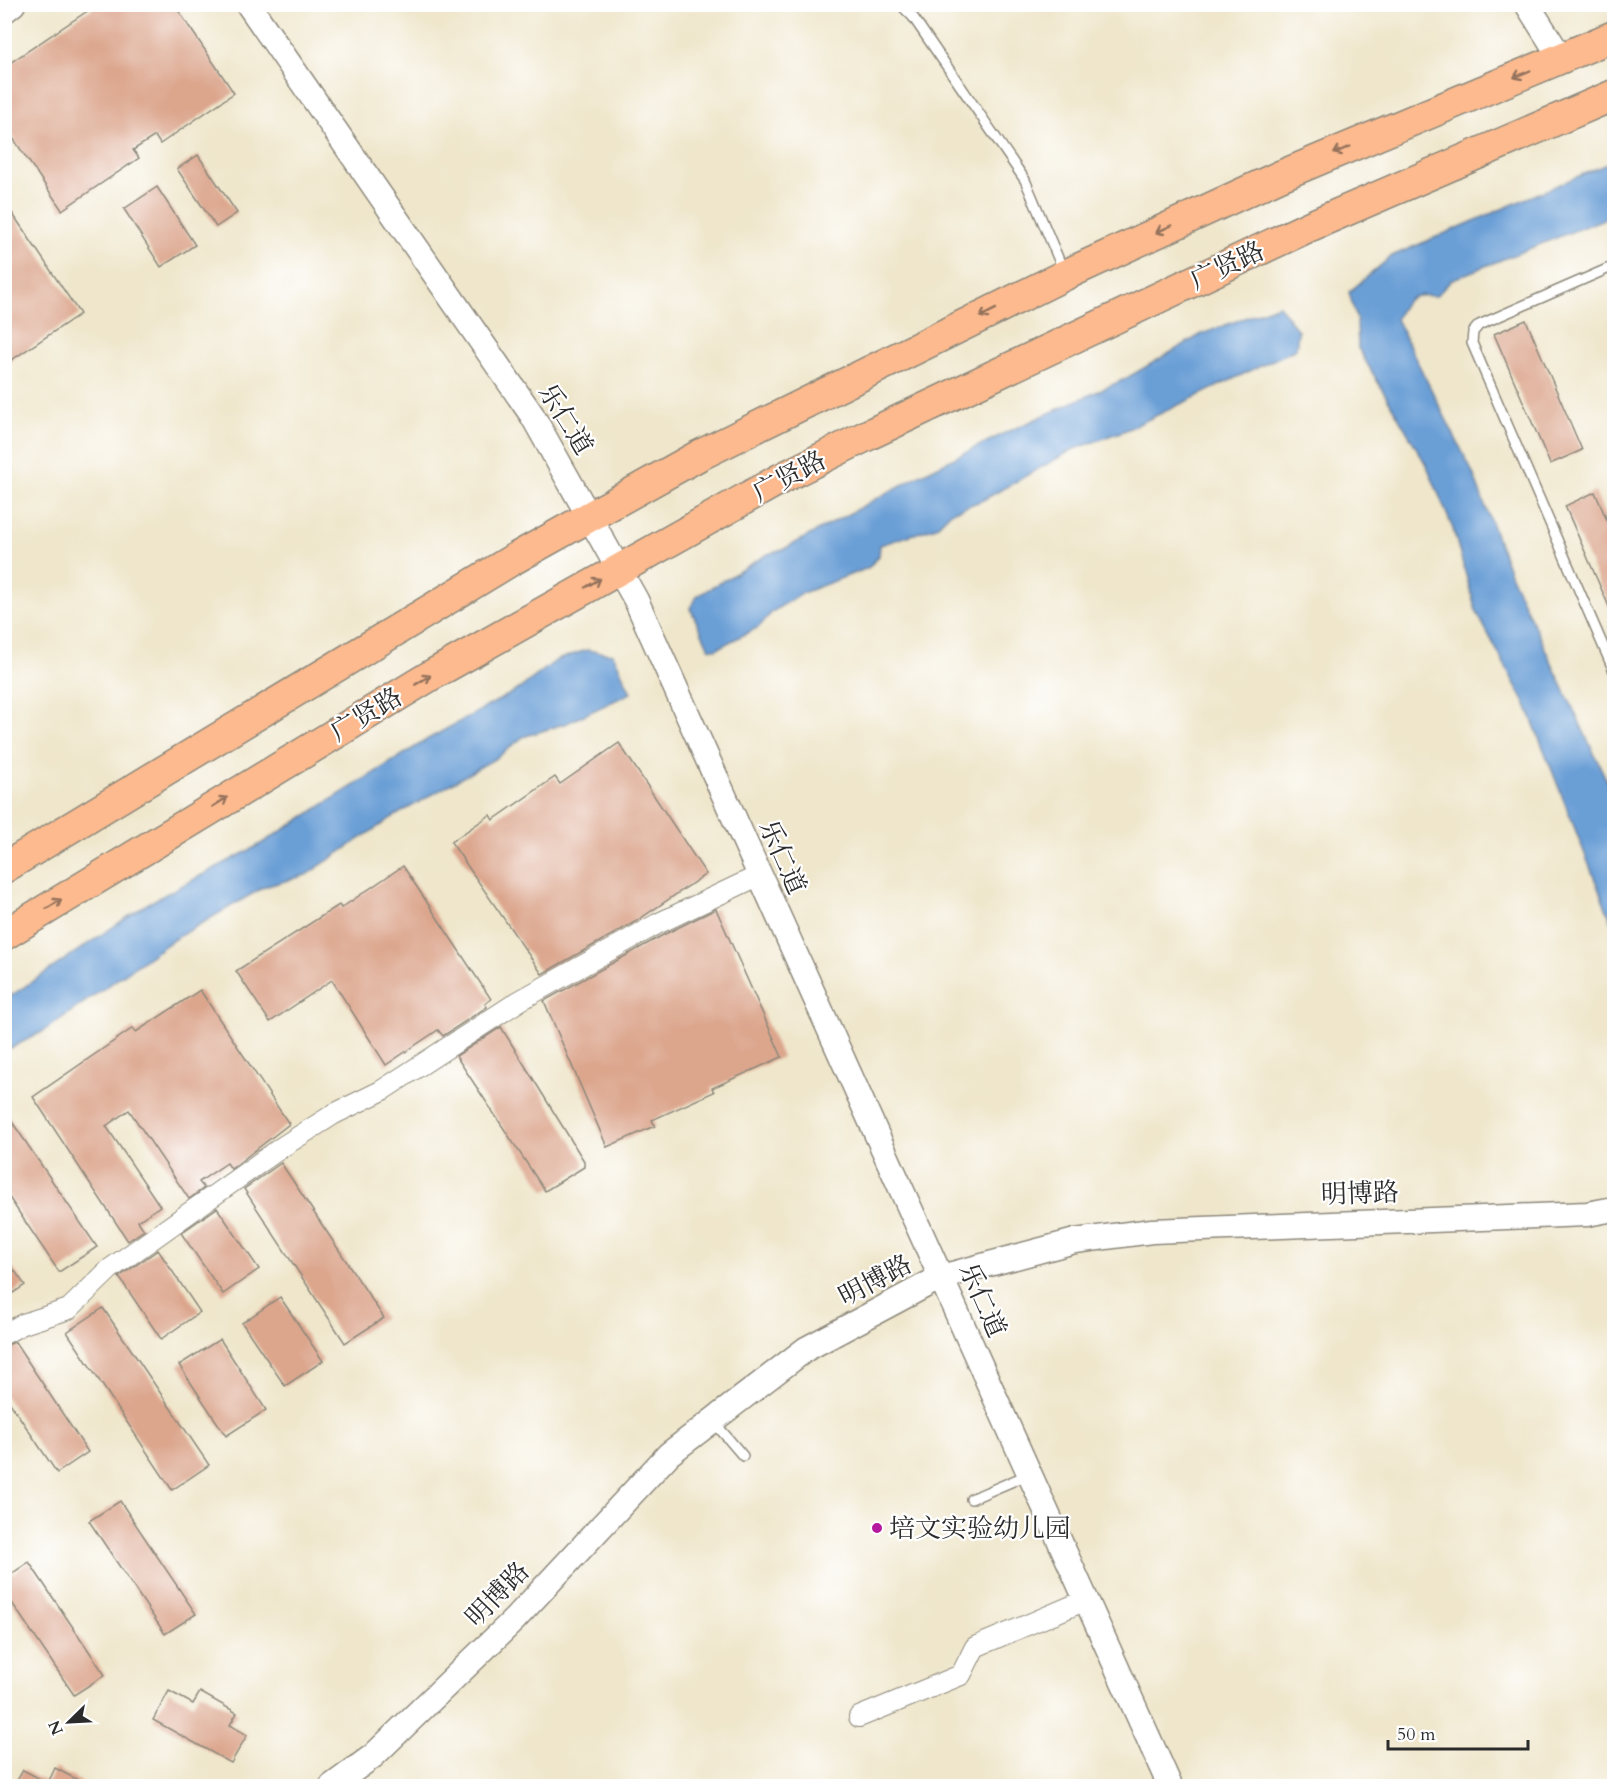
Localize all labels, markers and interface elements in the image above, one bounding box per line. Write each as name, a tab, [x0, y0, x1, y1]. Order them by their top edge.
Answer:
one-way arrow	[1513, 70, 1531, 81]
one-way arrow	[1333, 145, 1352, 156]
one-way arrow	[1155, 224, 1173, 235]
street label: 广贤路	[1184, 233, 1270, 298]
one-way arrow	[979, 308, 997, 319]
street label: 乐仁道	[530, 377, 601, 462]
street label: 广贤路	[747, 443, 832, 510]
one-way arrow	[584, 577, 601, 589]
one-way arrow	[414, 674, 431, 686]
street label: 广贤路	[324, 679, 409, 750]
one-way arrow	[211, 795, 228, 807]
street label: 乐仁道	[751, 814, 814, 900]
one-way arrow	[45, 898, 62, 910]
street label: 明博路	[1320, 1175, 1400, 1212]
street label: 明博路	[833, 1247, 918, 1314]
street label: 乐仁道	[951, 1257, 1014, 1343]
place label: 培文实验幼儿园	[889, 1511, 1071, 1546]
marker: 培文实验幼儿园	[870, 1521, 884, 1535]
street label: 明博路	[458, 1554, 537, 1635]
north arrow	[39, 1692, 99, 1752]
scale bar	[1388, 1713, 1528, 1751]
text: N	[43, 1717, 69, 1739]
text: 50 m	[1397, 1722, 1436, 1747]

